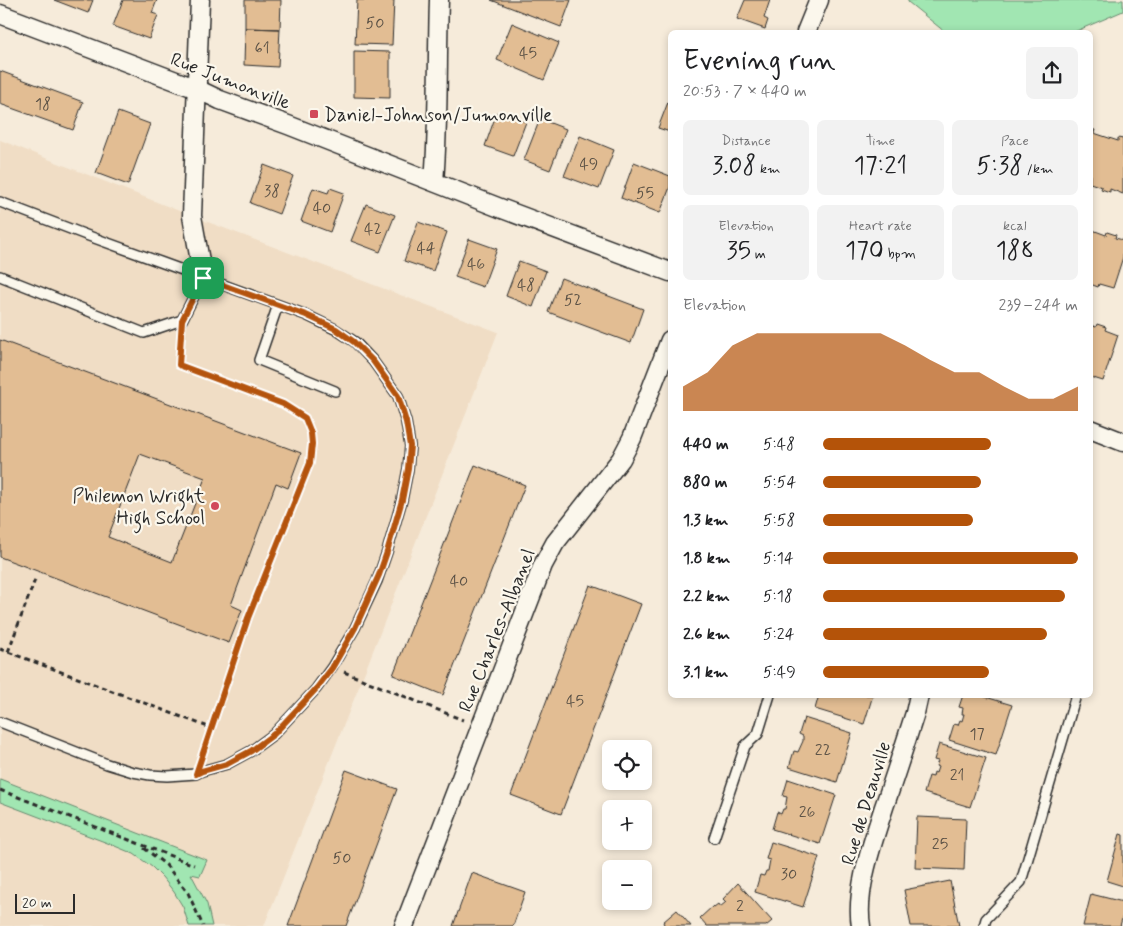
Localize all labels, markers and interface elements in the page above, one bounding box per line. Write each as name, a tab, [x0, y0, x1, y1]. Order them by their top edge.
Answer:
house number: 50	[366, 13, 384, 34]
house number: 61	[254, 38, 270, 59]
house number: 45	[519, 43, 537, 64]
text: Evening run	[683, 43, 836, 80]
street label: Rue Jumonville	[167, 47, 294, 116]
button: share	[1026, 47, 1078, 99]
text: 20:53 · 7 × 440 m	[683, 81, 807, 102]
house number: 18	[35, 94, 51, 115]
place label: Daniel-Johnson/Jumonville	[324, 103, 552, 128]
marker: Daniel-Johnson/Jumonville	[308, 108, 320, 120]
text: Distance	[722, 132, 771, 150]
text: Time	[866, 132, 895, 150]
text: Pace	[1001, 132, 1029, 150]
text: 3.08	[712, 150, 756, 183]
text: 17:21	[854, 150, 907, 183]
text: 5:38	[976, 150, 1023, 183]
house number: 49	[580, 154, 598, 175]
text: km	[756, 160, 780, 178]
text: /km	[1023, 160, 1053, 178]
house number: 38	[264, 181, 280, 202]
house number: 55	[636, 183, 654, 204]
house number: 40	[313, 198, 331, 219]
text: Elevation	[719, 217, 774, 235]
text: Heart rate	[849, 217, 912, 235]
text: kcal	[1003, 217, 1027, 235]
house number: 42	[364, 219, 382, 240]
text: 35	[726, 235, 751, 268]
text: 170	[845, 235, 884, 268]
text: 188	[996, 235, 1034, 268]
house number: 44	[416, 238, 436, 259]
text: m	[751, 245, 766, 263]
text: bpm	[884, 245, 916, 263]
house number: 46	[467, 254, 485, 275]
pin	[182, 257, 224, 299]
icon: arrive	[189, 264, 217, 292]
house number: 48	[517, 275, 535, 296]
house number: 52	[564, 290, 582, 311]
text: Elevation	[683, 295, 746, 316]
text: 239–244 m	[999, 295, 1078, 316]
text: 440 m	[683, 434, 729, 455]
text: 5:48	[763, 434, 795, 455]
text: 880 m	[683, 472, 727, 493]
text: 5:54	[763, 472, 796, 493]
place label: Philemon Wright High School	[73, 484, 205, 534]
marker: Philemon Wright High School	[209, 500, 221, 512]
text: 1.3 km	[683, 510, 728, 531]
text: 5:58	[763, 510, 795, 531]
street label: Rue Charles-Albanel	[453, 545, 542, 716]
text: 1.8 km	[683, 548, 730, 569]
text: 5:14	[763, 548, 794, 569]
house number: 40	[450, 571, 468, 592]
text: 2.2 km	[683, 586, 730, 607]
text: 5:18	[763, 586, 793, 607]
text: 2.6 km	[683, 624, 730, 645]
text: 5:24	[763, 624, 794, 645]
text: 3.1 km	[683, 662, 728, 683]
text: 5:49	[763, 662, 796, 683]
house number: 45	[566, 691, 584, 712]
house number: 17	[969, 724, 985, 745]
street label: Rue de Deauville	[836, 738, 897, 868]
map controls	[602, 740, 652, 910]
button: locate	[602, 740, 652, 790]
house number: 22	[815, 740, 831, 761]
house number: 21	[950, 765, 964, 786]
button: +	[602, 800, 652, 850]
house number: 26	[799, 802, 815, 823]
house number: 25	[932, 834, 948, 855]
house number: 50	[333, 848, 351, 869]
button: −	[602, 860, 652, 910]
house number: 30	[781, 864, 797, 885]
scale bar	[15, 891, 75, 914]
text: 20 m	[22, 894, 52, 912]
house number: 2	[736, 896, 744, 917]

